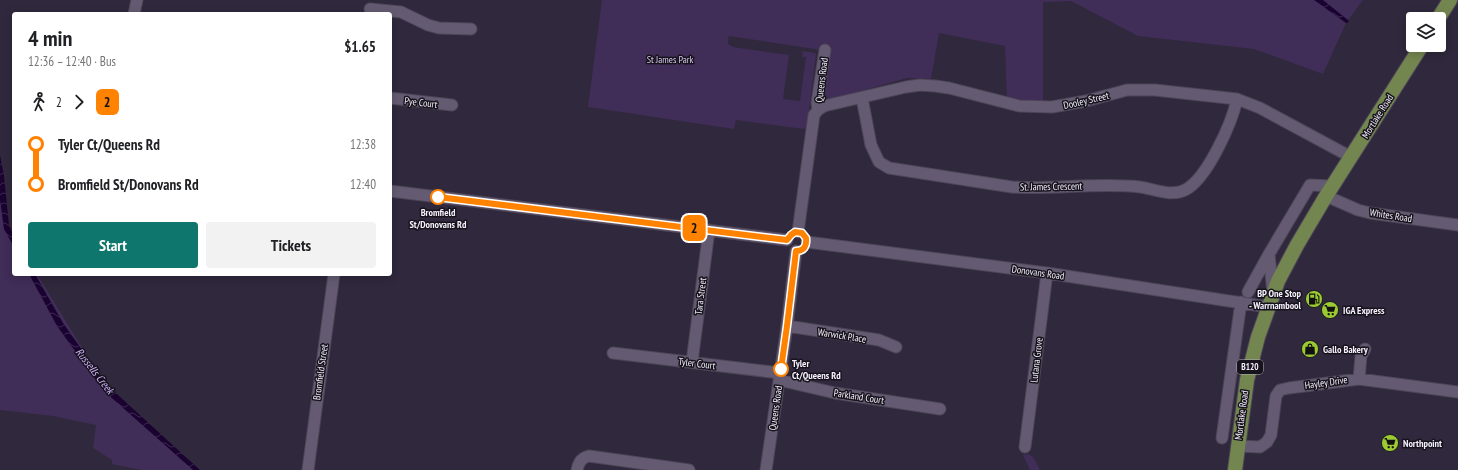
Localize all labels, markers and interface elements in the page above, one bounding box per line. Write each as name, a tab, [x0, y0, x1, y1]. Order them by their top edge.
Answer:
map controls	[1406, 12, 1446, 52]
button: layers	[1406, 12, 1446, 52]
text: 4 min	[28, 24, 72, 52]
text: $1.65	[344, 37, 376, 56]
text: 12:36 – 12:40 · Bus	[28, 53, 116, 70]
park label: St James Park	[647, 53, 693, 66]
street label: Queens Road	[812, 57, 831, 103]
street label: Dooley Street	[1062, 89, 1110, 112]
icon: walk	[28, 91, 50, 113]
icon: forward	[68, 91, 90, 113]
street label: Mortlake Road	[1359, 92, 1396, 141]
text: 2	[104, 93, 111, 111]
text: 2	[56, 94, 62, 111]
street label: Pye Court	[404, 94, 438, 111]
text: Tyler Ct/Queens Rd	[58, 135, 160, 154]
text: 12:38	[350, 136, 376, 153]
text: Bromfield St/Donovans Rd	[58, 175, 199, 194]
text: 12:40	[350, 176, 376, 193]
street label: St. James Crescent	[1020, 179, 1082, 194]
marker: Bromfield St/Donovans Rd	[430, 189, 446, 205]
place label: Bromfield St/Donovans Rd	[409, 206, 467, 231]
street label: Whites Road	[1369, 206, 1413, 225]
line badge: 2	[681, 215, 707, 241]
text: 2	[691, 219, 697, 237]
button: Start	[28, 222, 198, 268]
button: Tickets	[206, 222, 376, 268]
street label: Donovans Road	[1011, 262, 1065, 283]
street label: Tara Street	[692, 277, 709, 315]
place label: BP One Stop - Warrnambool	[1249, 287, 1302, 312]
fuel station icon: BP One Stop - Warrnambool	[1304, 289, 1324, 309]
supermarket icon: IGA Express	[1320, 300, 1340, 320]
place label: IGA Express	[1343, 304, 1385, 317]
street label: Warwick Place	[817, 325, 867, 346]
street label: Lutana Grove	[1027, 337, 1046, 383]
shop icon: Gallo Bakery	[1300, 339, 1320, 359]
street label: Bromfield Street	[310, 343, 331, 401]
place label: Gallo Bakery	[1323, 343, 1369, 356]
water label: Russells Creek	[73, 345, 118, 398]
street label: Tyler Court	[678, 355, 716, 372]
place label: Tyler Ct/Queens Rd	[792, 357, 841, 382]
road number: B120	[1237, 360, 1263, 374]
marker: Tyler Ct/Queens Rd	[773, 361, 789, 377]
street label: Hayley Drive	[1304, 373, 1348, 392]
street label: Queens Road	[766, 385, 785, 431]
street label: Parkland Court	[833, 386, 885, 407]
street label: Mortlake Road	[1232, 389, 1251, 441]
supermarket icon: Northpoint	[1380, 433, 1400, 453]
place label: Northpoint	[1403, 437, 1442, 450]

